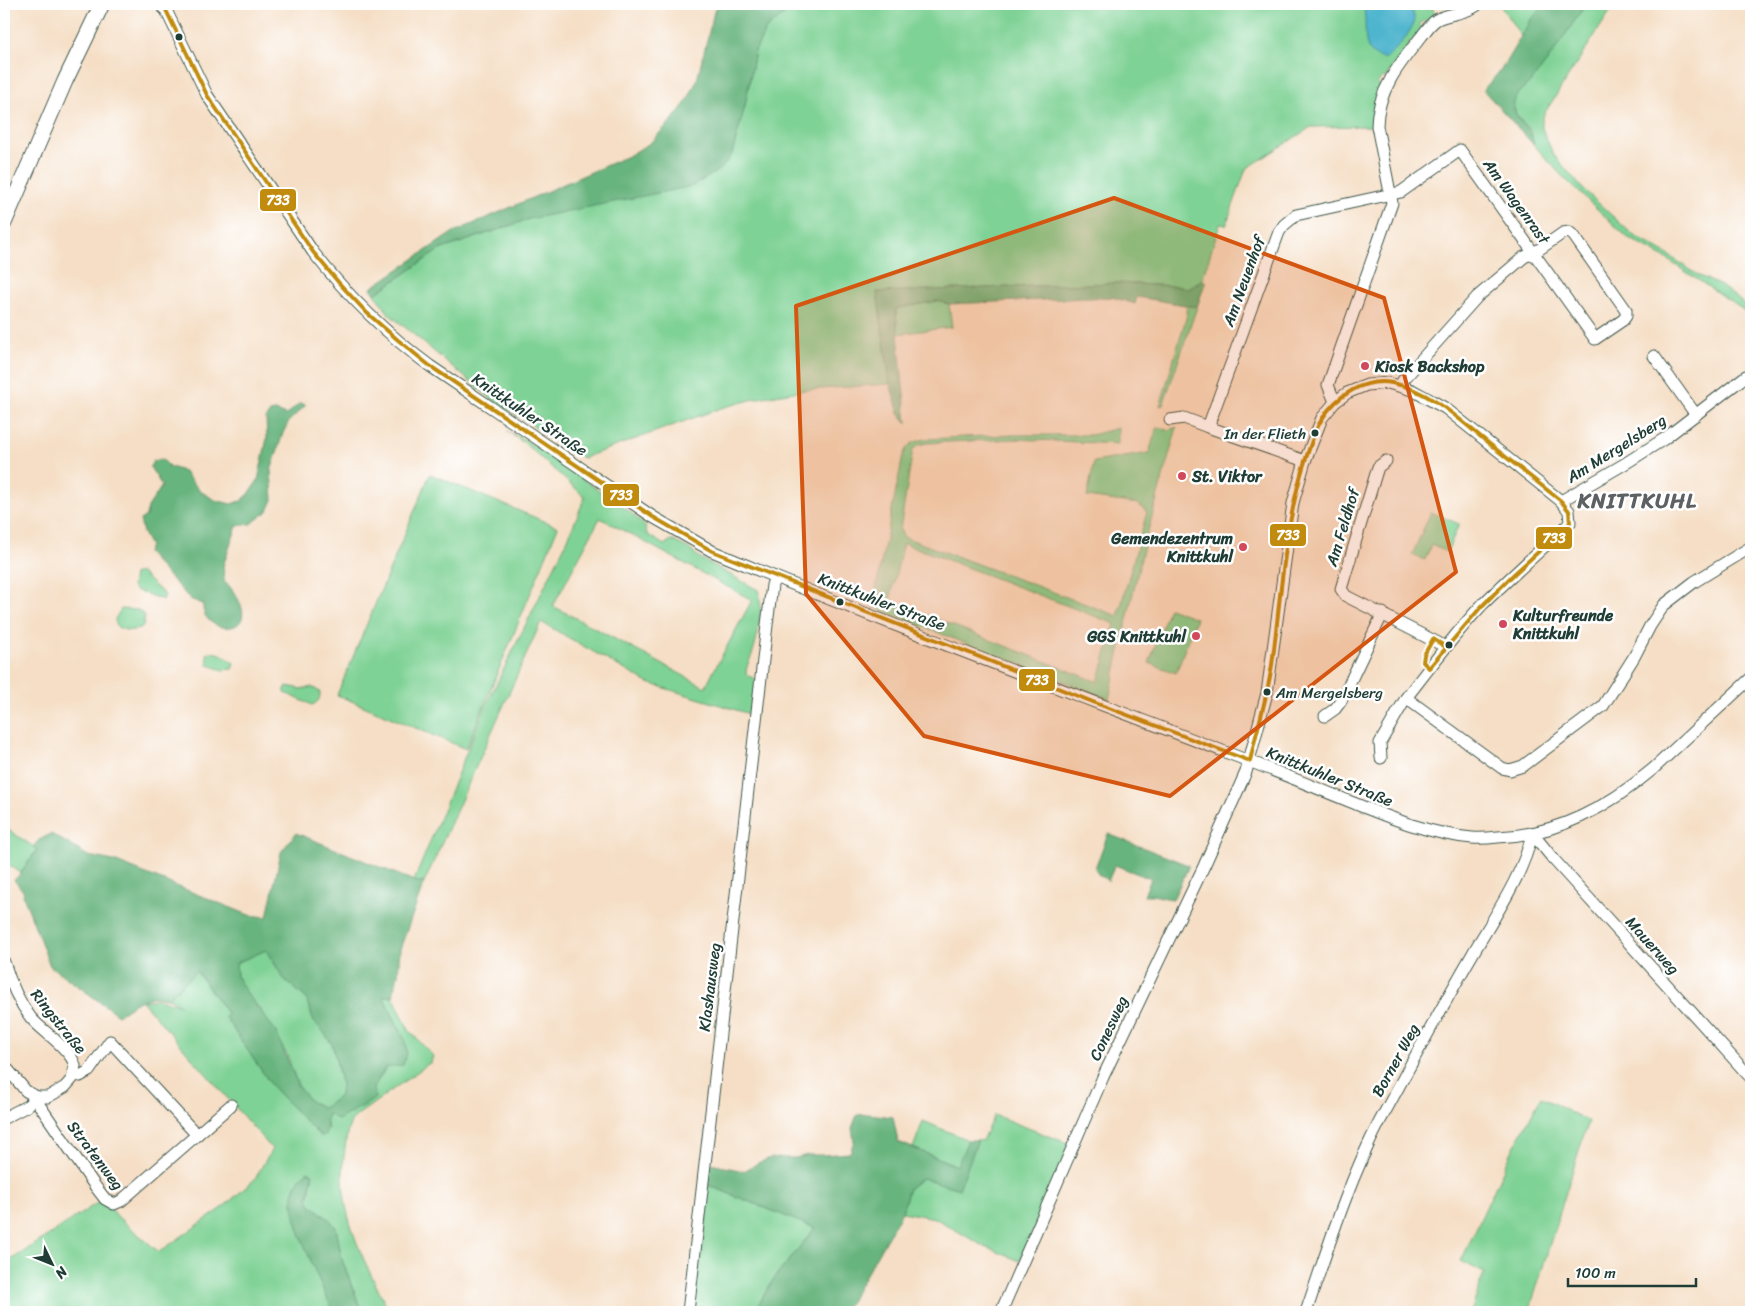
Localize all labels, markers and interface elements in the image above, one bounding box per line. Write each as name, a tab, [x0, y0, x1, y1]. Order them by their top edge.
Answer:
unlabelled marker	[174, 32, 184, 42]
street label: Am Wagenrast	[1475, 151, 1558, 251]
line badge: 733	[259, 188, 297, 212]
text: 733	[266, 188, 290, 213]
street label: Am Neuenhof	[1213, 230, 1274, 332]
place label: Kiosk Backshop	[1374, 352, 1485, 381]
marker: Kiosk Backshop	[1359, 360, 1371, 372]
street label: Knittkuhler Straße	[466, 365, 594, 464]
street label: Am Mergelsberg	[1559, 406, 1672, 491]
place label: In der Flieth	[1223, 421, 1306, 447]
marker: In der Flieth	[1310, 428, 1320, 438]
place label: St. Viktor	[1191, 462, 1263, 491]
marker: St. Viktor	[1176, 470, 1188, 482]
district label: KNITTKUHL	[1576, 482, 1697, 520]
line badge: 733	[602, 483, 640, 507]
text: 733	[609, 483, 633, 508]
street label: Am Feldhof	[1317, 483, 1369, 571]
line badge: 733	[1269, 523, 1307, 547]
text: 733	[1276, 523, 1300, 548]
place label: Gemendezentrum Knittkuhl	[1110, 524, 1234, 571]
line badge: 733	[1535, 526, 1573, 550]
text: 733	[1542, 526, 1566, 551]
marker: Gemendezentrum Knittkuhl	[1237, 541, 1249, 553]
street label: Knittkuhler Straße	[814, 564, 950, 639]
unlabelled marker	[835, 597, 845, 607]
place label: Kulturfreunde Knittkuhl	[1512, 601, 1614, 648]
marker: Kulturfreunde Knittkuhl	[1497, 618, 1509, 630]
place label: GGS Knittkuhl	[1086, 622, 1187, 651]
marker: GGS Knittkuhl	[1190, 630, 1202, 642]
unlabelled marker	[1444, 640, 1454, 650]
line badge: 733	[1018, 668, 1056, 692]
text: 733	[1025, 668, 1049, 693]
place label: Am Mergelsberg	[1275, 680, 1383, 706]
marker: Am Mergelsberg	[1262, 687, 1272, 697]
street label: Knittkuhler Straße	[1262, 738, 1398, 815]
street label: Mauerweg	[1618, 909, 1687, 982]
street label: Klashausweg	[690, 941, 729, 1033]
street label: Ringstraße	[23, 982, 95, 1061]
street label: Conesweg	[1081, 991, 1136, 1066]
street label: Borner Weg	[1363, 1018, 1428, 1102]
street label: Stratenweg	[59, 1114, 132, 1197]
north arrow	[28, 1238, 78, 1288]
scale bar	[1568, 1256, 1695, 1288]
text: N	[48, 1260, 74, 1285]
text: 100 m	[1575, 1260, 1616, 1286]

